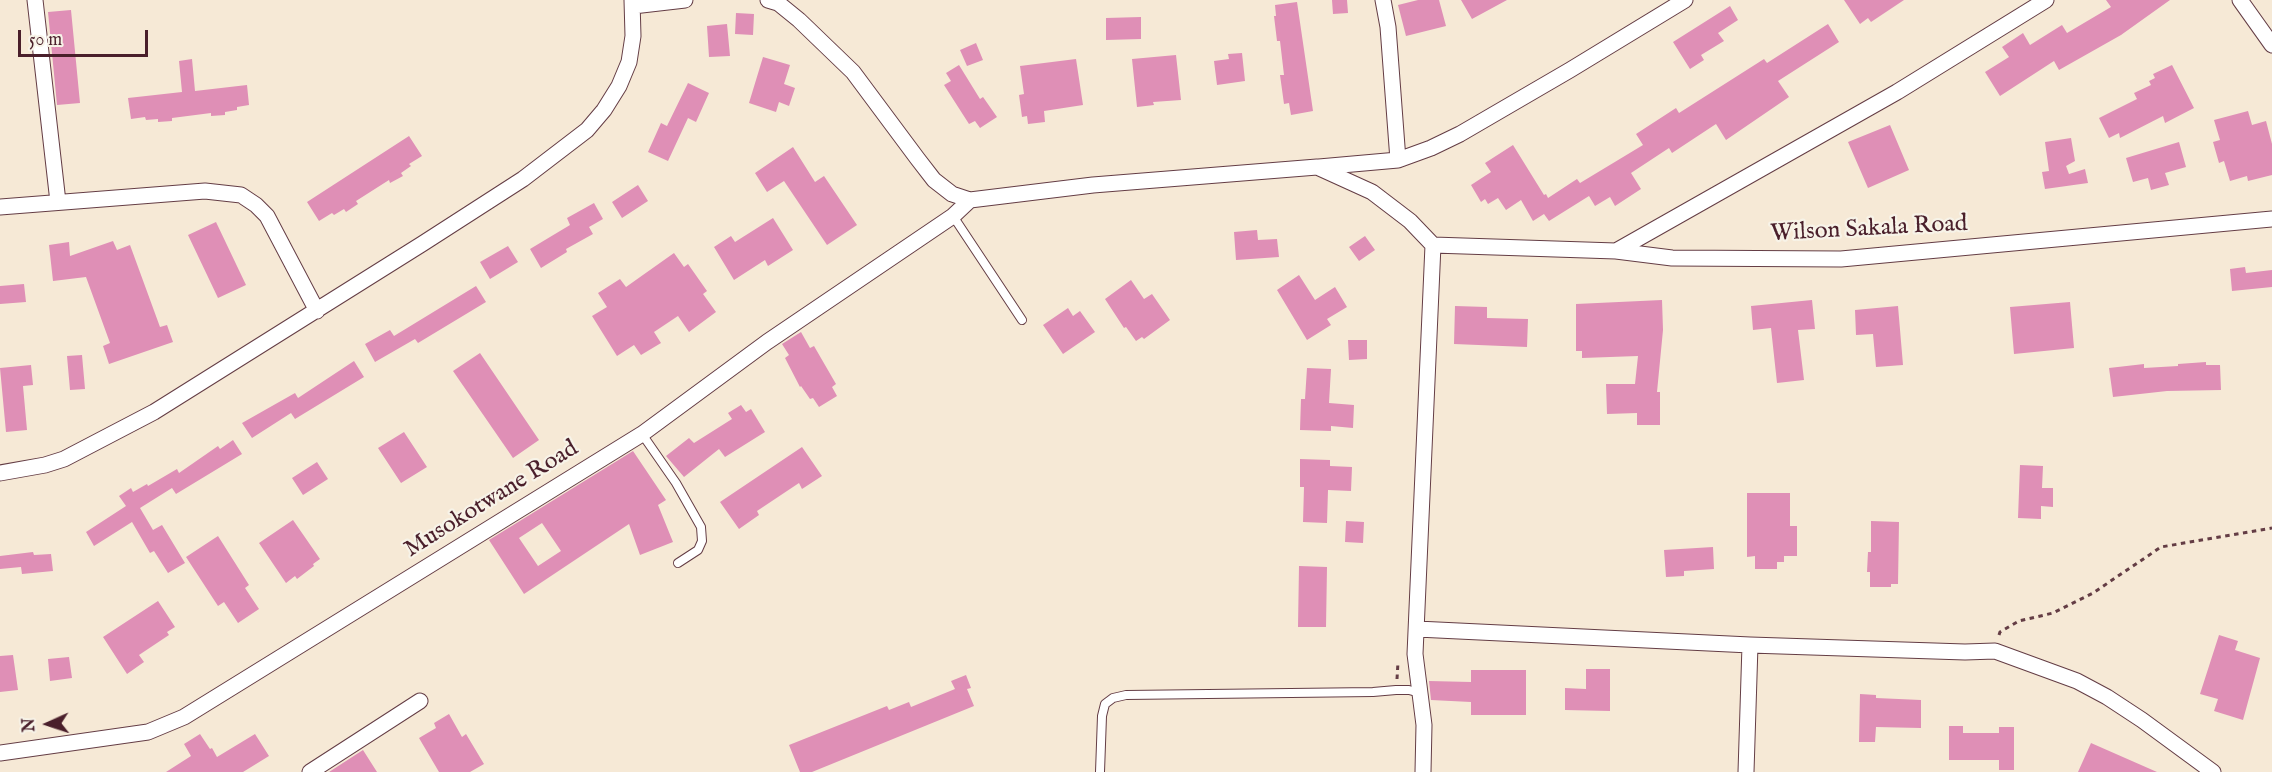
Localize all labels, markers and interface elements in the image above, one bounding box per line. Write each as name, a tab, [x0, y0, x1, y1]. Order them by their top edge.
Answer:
scale bar	[21, 18, 152, 56]
text: 50 m	[29, 29, 62, 52]
street label: Wilson Sakala Road	[1770, 210, 1968, 250]
street label: Musokotwane Road	[400, 435, 584, 565]
north arrow	[18, 694, 78, 754]
text: N	[20, 718, 40, 732]

